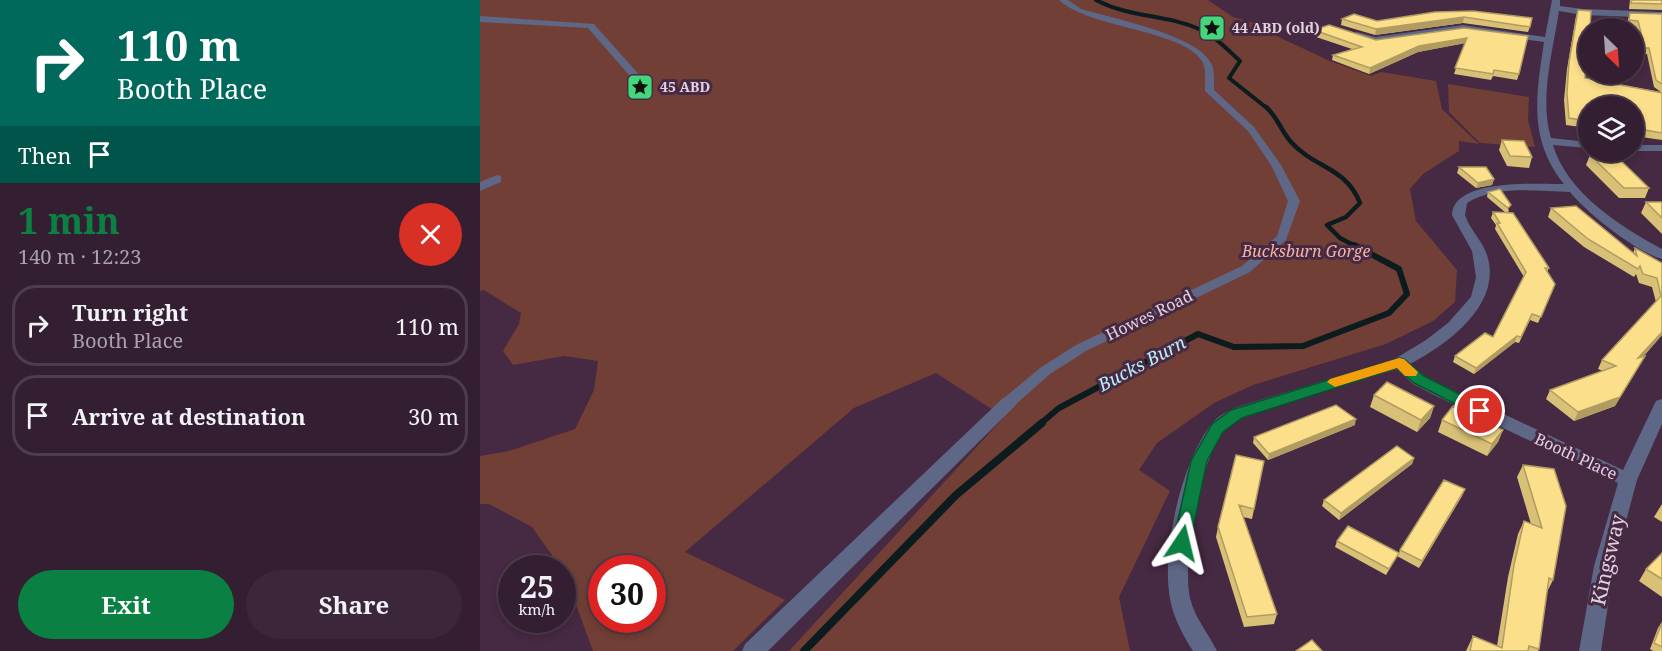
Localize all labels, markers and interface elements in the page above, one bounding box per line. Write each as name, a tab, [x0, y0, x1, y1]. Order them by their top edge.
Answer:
place icon: 44 ABD (old)	[1197, 13, 1227, 43]
text: 110 m	[117, 16, 241, 73]
place label: 44 ABD (old)	[1232, 18, 1320, 37]
north arrow	[1578, 18, 1644, 84]
map controls	[1578, 18, 1644, 162]
icon: right	[18, 24, 96, 102]
text: Booth Place	[117, 70, 267, 107]
place icon: 45 ABD	[625, 72, 655, 102]
place label: 45 ABD	[660, 77, 710, 96]
button: layers	[1578, 96, 1644, 162]
icon: arrive	[83, 138, 116, 171]
text: Then	[18, 140, 71, 170]
text: 1 min	[18, 196, 120, 245]
button: close	[399, 203, 462, 266]
park label: Bucksburn Gorge	[1241, 240, 1370, 262]
text: 140 m · 12:23	[18, 243, 141, 270]
street label: Howes Road	[1102, 284, 1196, 346]
text: Turn right	[72, 297, 188, 327]
icon: right	[21, 309, 54, 342]
text: 110 m	[396, 311, 459, 341]
text: Booth Place	[72, 327, 183, 354]
water label: Bucks Burn	[1092, 330, 1190, 397]
pin	[1454, 385, 1505, 436]
icon: arrive	[1463, 394, 1496, 427]
icon: arrive	[21, 399, 54, 432]
text: Arrive at destination	[72, 401, 306, 431]
text: 30 m	[408, 401, 459, 431]
street label: Booth Place	[1531, 427, 1621, 485]
position arrow	[1150, 511, 1214, 575]
street label: Kingsway	[1584, 511, 1631, 608]
speed limit sign: 30	[588, 555, 666, 633]
text: 25	[520, 566, 554, 607]
button: Exit	[18, 570, 234, 639]
button: Share	[246, 570, 462, 639]
text: km/h	[519, 599, 555, 619]

